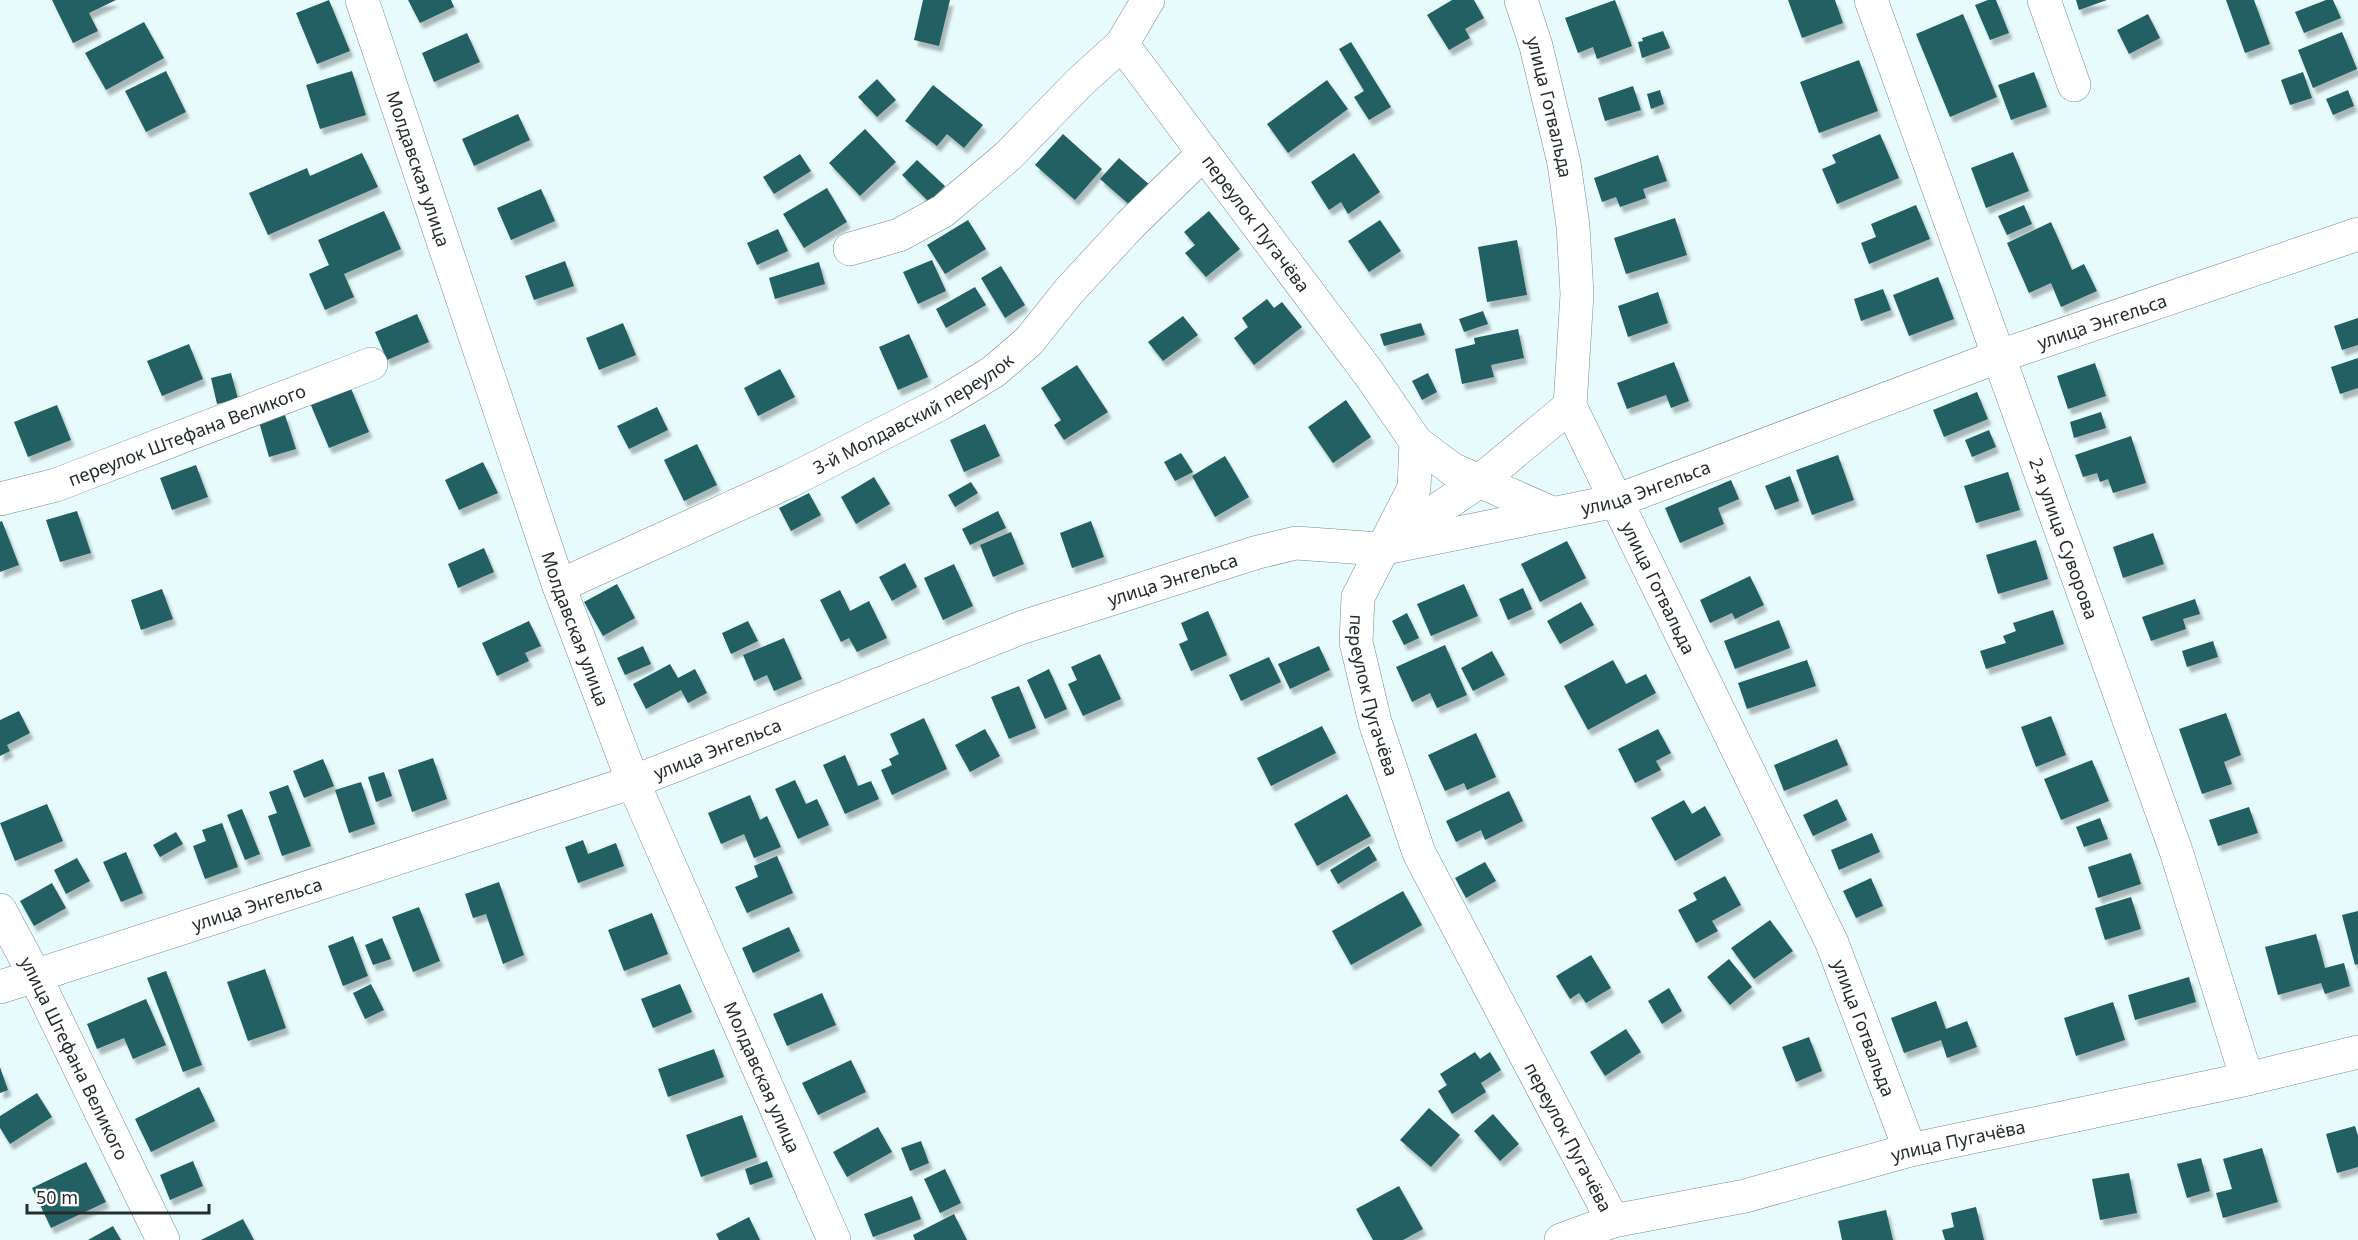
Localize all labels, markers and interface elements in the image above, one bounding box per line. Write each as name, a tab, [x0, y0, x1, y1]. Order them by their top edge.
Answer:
street label: улица Готвальда	[1522, 33, 1578, 179]
street label: Молдавская улица	[381, 88, 456, 250]
street label: переулок Пугачёва	[1197, 150, 1316, 297]
street label: улица Энгельса	[2034, 288, 2170, 354]
street label: 3-й Молдавский переулок	[809, 348, 1019, 479]
street label: переулок Штефана Великого	[65, 378, 309, 491]
street label: улица Энгельса	[1579, 454, 1714, 520]
street label: 2-я улица Суворова	[2024, 454, 2104, 623]
street label: улица Готвальда	[1616, 518, 1701, 658]
street label: улица Энгельса	[1104, 547, 1241, 611]
street label: Молдавская улица	[536, 548, 615, 709]
street label: переулок Пугачёва	[1344, 614, 1404, 779]
street label: улица Энгельса	[650, 712, 785, 785]
street label: улица Энгельса	[189, 872, 325, 936]
street label: улица Штефана Великого	[15, 952, 134, 1164]
street label: улица Готвальда	[1827, 956, 1901, 1100]
street label: Молдавская улица	[719, 998, 806, 1157]
street label: переулок Пугачёва	[1519, 1058, 1618, 1216]
street label: улица Пугачёва	[1888, 1114, 2027, 1167]
scale bar	[27, 1177, 208, 1215]
text: 50 m	[36, 1185, 78, 1209]

